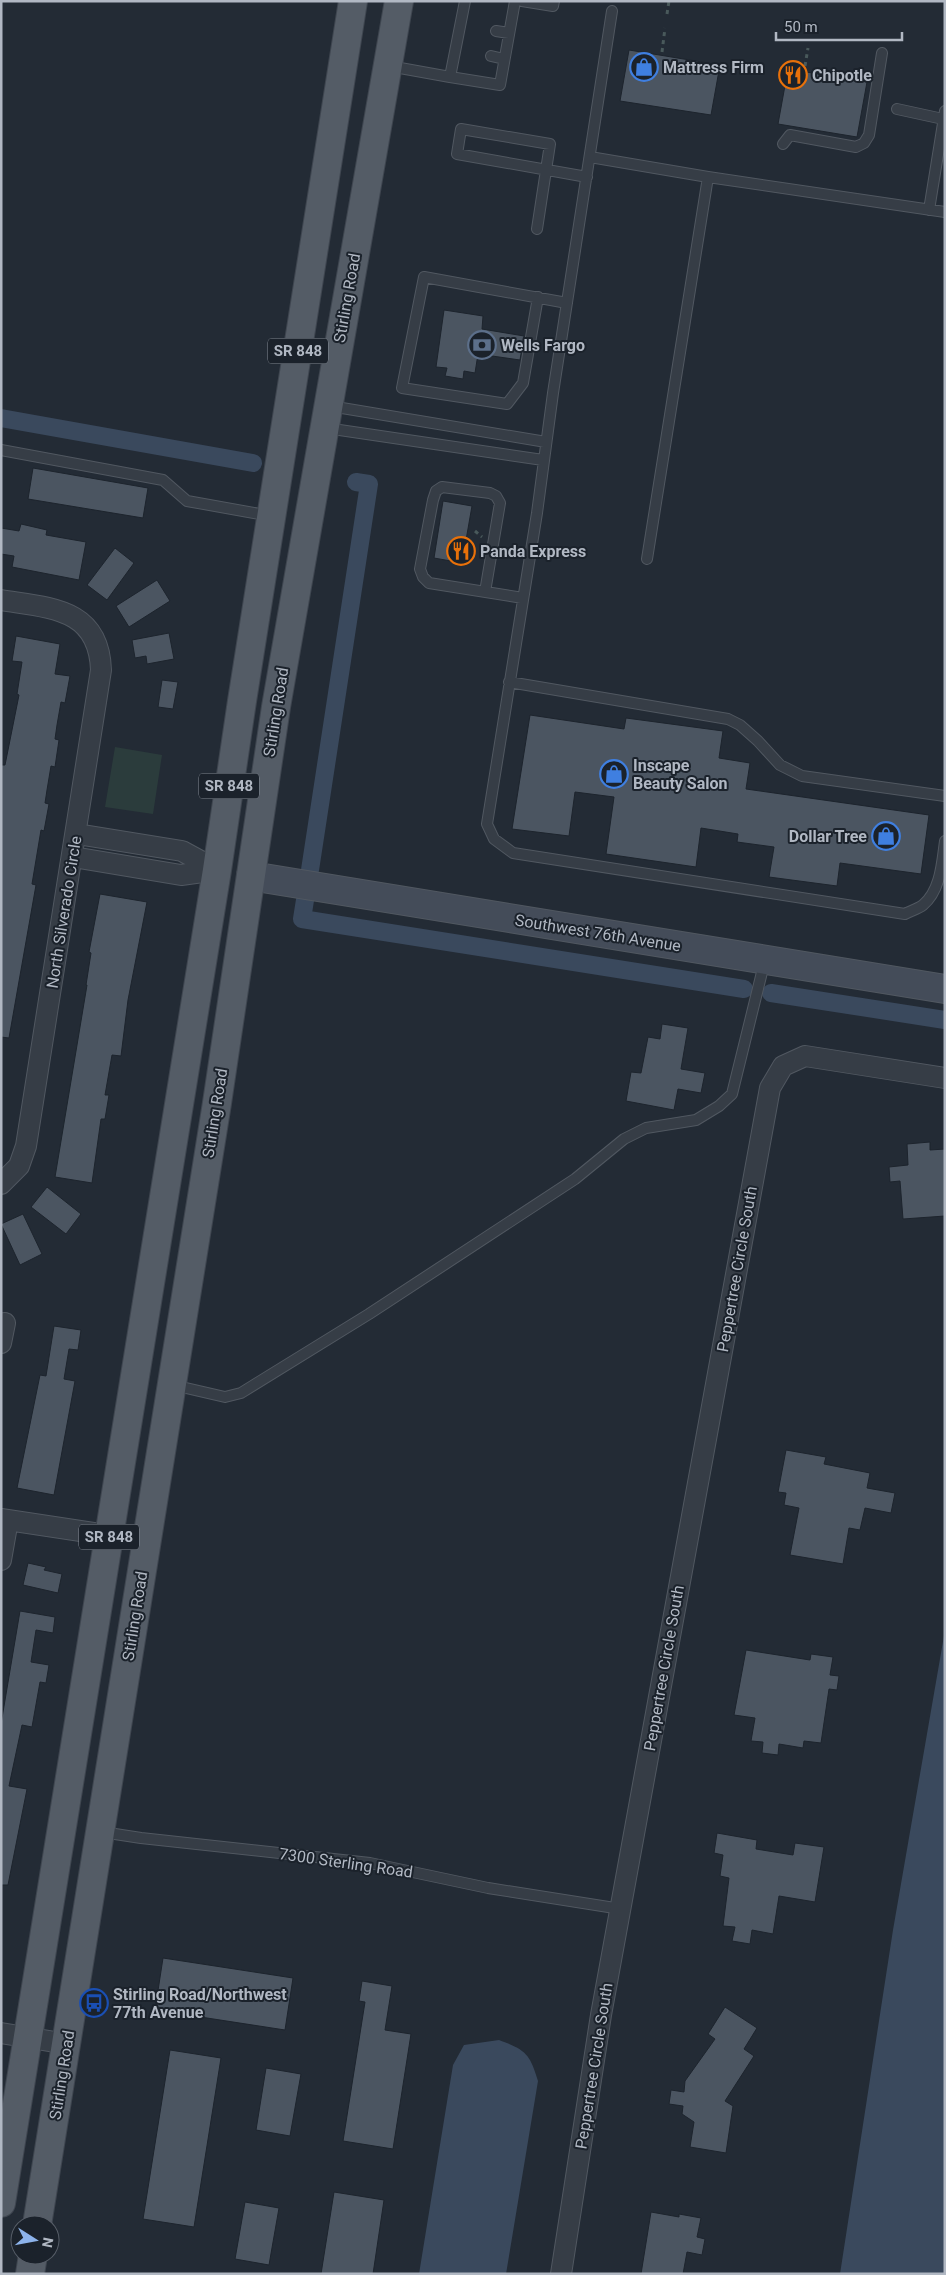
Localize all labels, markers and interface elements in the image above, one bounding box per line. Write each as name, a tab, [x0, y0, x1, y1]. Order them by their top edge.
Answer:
scale bar	[776, 10, 902, 42]
text: 50 m	[784, 18, 818, 36]
shop icon: Mattress Firm	[629, 52, 659, 82]
place label: Mattress Firm	[663, 58, 764, 77]
restaurant icon: Chipotle	[778, 60, 808, 90]
place label: Chipotle	[812, 66, 872, 85]
street label: Stirling Road	[330, 252, 364, 344]
bank icon: Wells Fargo	[467, 330, 497, 360]
place label: Wells Fargo	[501, 336, 585, 355]
road number: SR 848	[268, 338, 328, 364]
restaurant icon: Panda Express	[446, 536, 476, 566]
place label: Panda Express	[480, 542, 586, 561]
street label: Stirling Road	[260, 666, 292, 758]
place label: Inscape Beauty Salon	[633, 756, 728, 793]
shop icon: Inscape Beauty Salon	[599, 759, 629, 789]
road number: SR 848	[199, 774, 259, 798]
shop icon: Dollar Tree	[871, 821, 901, 851]
place label: Dollar Tree	[789, 827, 867, 846]
street label: North Silverado Circle	[43, 834, 85, 990]
street label: Southwest 76th Avenue	[514, 910, 682, 956]
street label: Stirling Road	[199, 1067, 231, 1159]
street label: Peppertree Circle South	[713, 1185, 761, 1353]
road number: SR 848	[79, 1524, 139, 1550]
street label: Stirling Road	[119, 1570, 151, 1662]
street label: Peppertree Circle South	[640, 1584, 688, 1752]
street label: 7300 Sterling Road	[278, 1844, 414, 1882]
street label: Peppertree Circle South	[571, 1982, 617, 2150]
place label: Stirling Road/Northwest 77th Avenue	[113, 1985, 287, 2022]
bus stop icon: Stirling Road/Northwest 77th Avenue	[79, 1988, 109, 2018]
street label: Stirling Road	[46, 2029, 78, 2121]
north arrow	[10, 2215, 60, 2265]
text: N	[39, 2236, 57, 2249]

